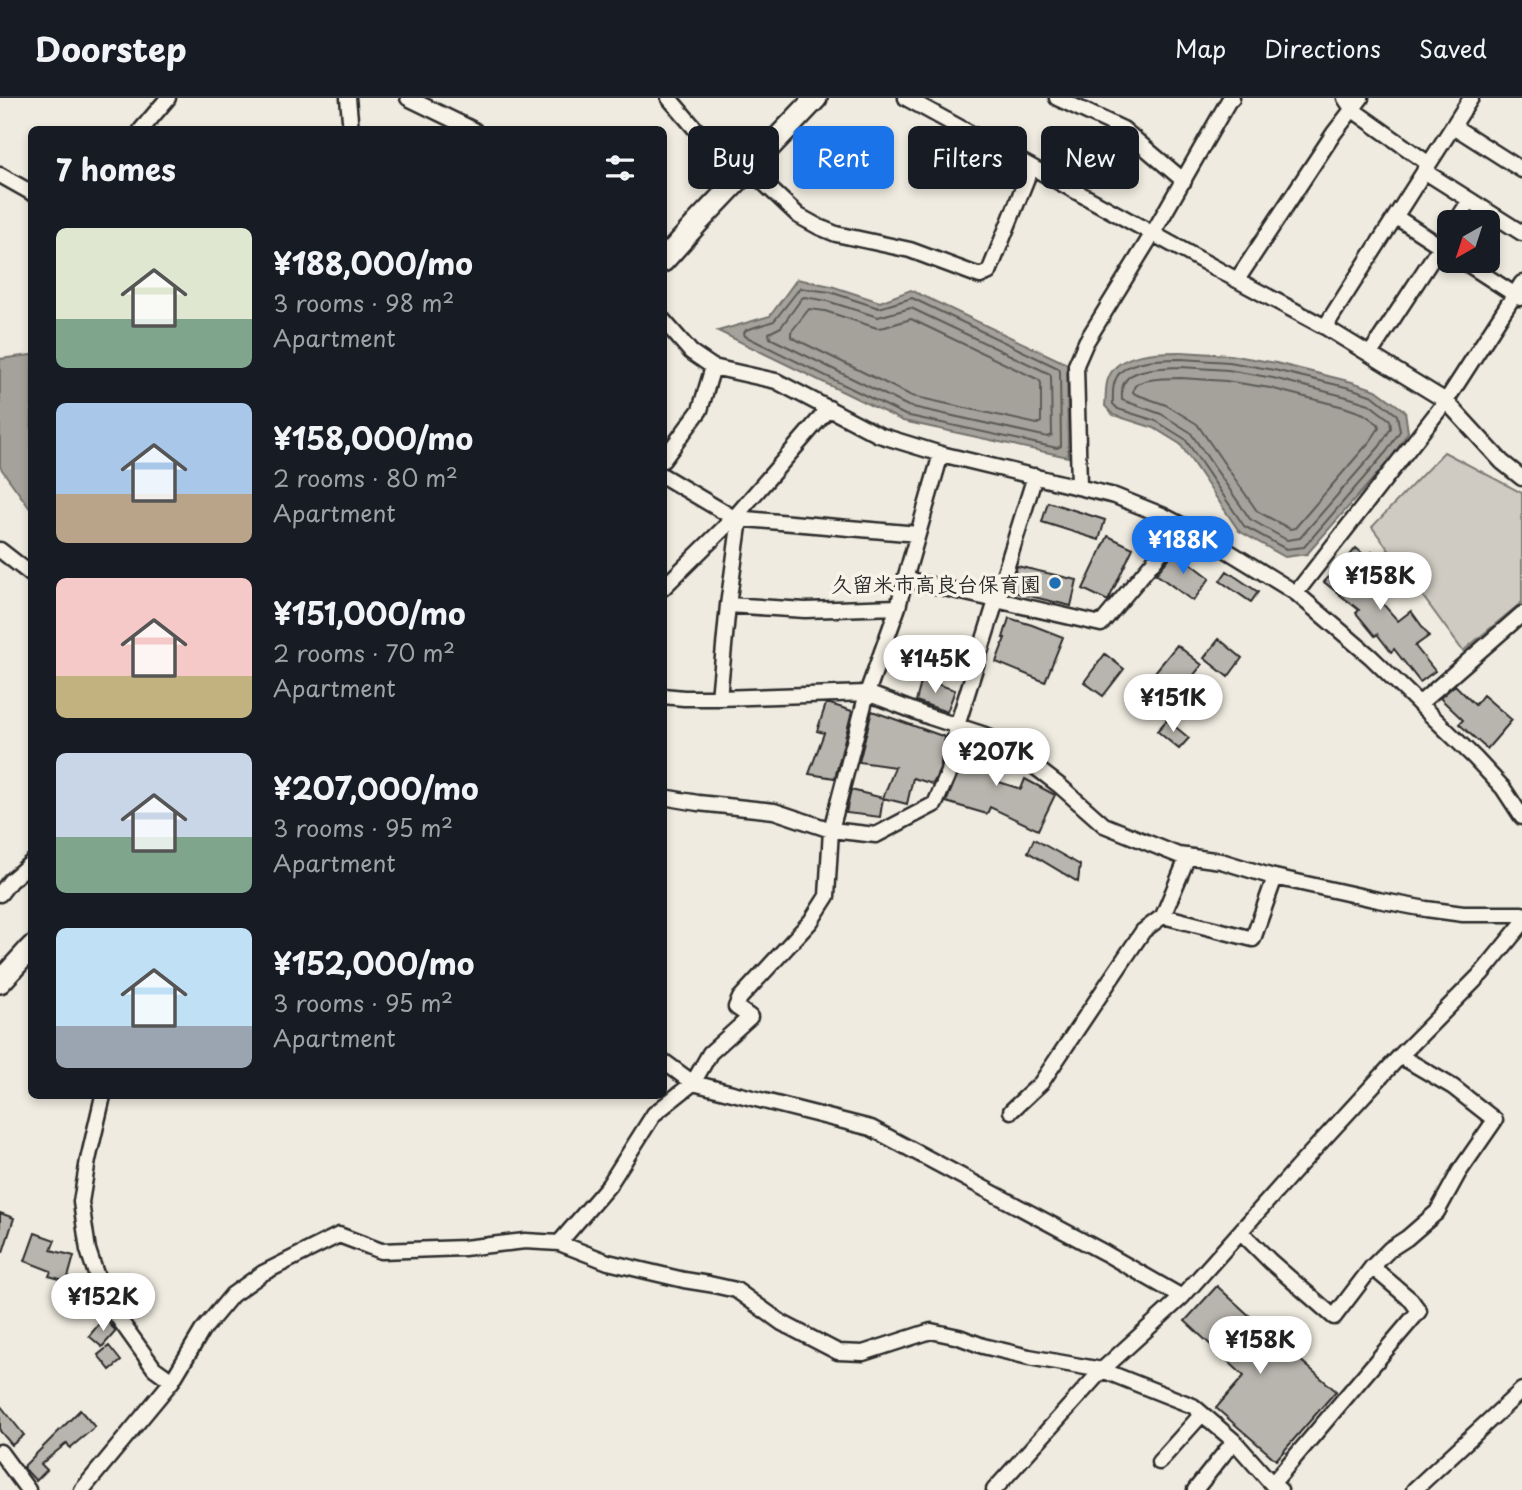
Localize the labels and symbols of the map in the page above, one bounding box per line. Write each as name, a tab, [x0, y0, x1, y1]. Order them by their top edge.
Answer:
north arrow	[1437, 210, 1500, 273]
pin: ¥188K	[1134, 517, 1232, 576]
pin: ¥158K	[1331, 552, 1429, 612]
place label: 久留米市高良台保育園	[831, 567, 1041, 599]
marker: 久留米市高良台保育園	[1047, 575, 1063, 591]
pin: ¥145K	[886, 636, 984, 695]
pin: ¥151K	[1124, 674, 1222, 734]
pin: ¥207K	[947, 728, 1045, 788]
pin: ¥152K	[54, 1274, 152, 1333]
pin: ¥158K	[1211, 1316, 1309, 1376]

